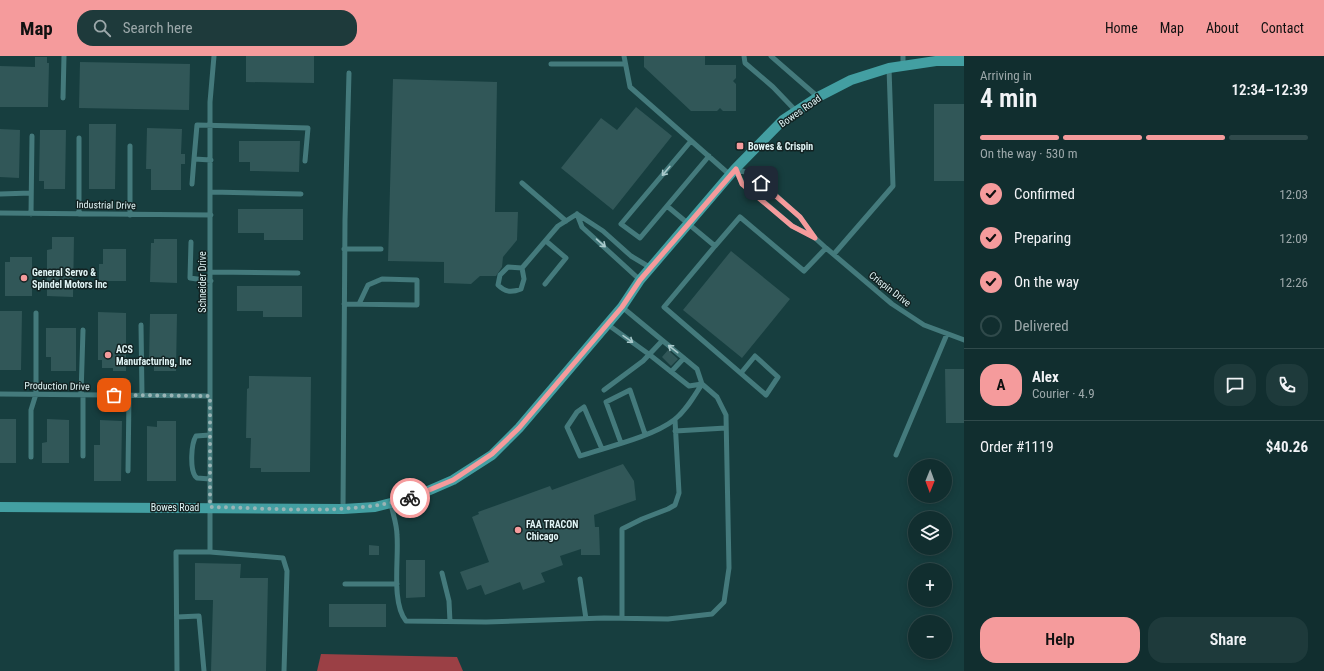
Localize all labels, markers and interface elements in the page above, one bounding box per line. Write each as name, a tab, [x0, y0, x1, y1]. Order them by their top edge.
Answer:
search box	[77, 10, 357, 46]
text: Map	[20, 17, 53, 40]
icon: search	[91, 17, 113, 39]
text: Search here	[123, 19, 193, 37]
text: Home	[1105, 20, 1138, 36]
text: Map	[1160, 20, 1184, 36]
text: About	[1206, 20, 1239, 36]
text: Contact	[1261, 20, 1304, 36]
text: Arriving in	[980, 68, 1032, 83]
text: 12:34–12:39	[1231, 81, 1308, 99]
text: 4 min	[980, 83, 1038, 113]
street label: Bowes Road	[777, 93, 823, 129]
marker: Bowes & Crispin	[735, 141, 745, 151]
place label: Bowes & Crispin	[748, 141, 813, 152]
text: On the way · 530 m	[980, 146, 1077, 161]
one-way arrow	[661, 165, 670, 176]
pin	[744, 166, 778, 200]
icon: home	[750, 172, 772, 194]
icon: check	[980, 183, 1002, 205]
text: Confirmed	[1014, 185, 1075, 203]
text: 12:03	[1279, 187, 1308, 202]
street label: Industrial Drive	[76, 199, 136, 211]
icon: check	[980, 227, 1002, 249]
text: Preparing	[1014, 229, 1071, 247]
text: 12:09	[1279, 231, 1308, 246]
one-way arrow	[595, 238, 605, 247]
street label: Schneider Drive	[197, 251, 208, 313]
place label: General Servo & Spindel Motors Inc	[32, 267, 108, 290]
street label: Crispin Drive	[867, 269, 913, 309]
icon: check	[980, 271, 1002, 293]
marker: General Servo & Spindel Motors Inc	[19, 273, 29, 283]
text: On the way	[1014, 273, 1079, 291]
text: 12:26	[1279, 275, 1308, 290]
text: Delivered	[1014, 317, 1069, 335]
one-way arrow	[623, 335, 634, 343]
place label: ACS Manufacturing, Inc	[116, 344, 192, 368]
one-way arrow	[667, 345, 678, 354]
marker: ACS Manufacturing, Inc	[103, 350, 113, 360]
button: chat	[1214, 364, 1256, 406]
button: phone	[1266, 364, 1308, 406]
text: Alex	[1032, 368, 1059, 386]
text: A	[997, 376, 1005, 394]
pin	[97, 378, 131, 412]
street label: Production Drive	[24, 380, 90, 392]
icon: bag	[103, 384, 125, 406]
text: Courier · 4.9	[1032, 386, 1095, 401]
text: Order #1119	[980, 438, 1054, 456]
text: $40.26	[1266, 438, 1308, 456]
north arrow	[908, 459, 952, 503]
map controls	[908, 459, 952, 659]
courier	[390, 478, 430, 518]
icon: bike	[399, 487, 421, 509]
street label: Bowes Road	[151, 502, 199, 513]
button: layers	[908, 511, 952, 555]
place label: FAA TRACON Chicago	[526, 519, 578, 542]
marker: FAA TRACON Chicago	[513, 525, 523, 535]
button: +	[908, 563, 952, 607]
button: −	[908, 615, 952, 659]
button: Help	[980, 617, 1140, 663]
button: Share	[1148, 617, 1308, 663]

